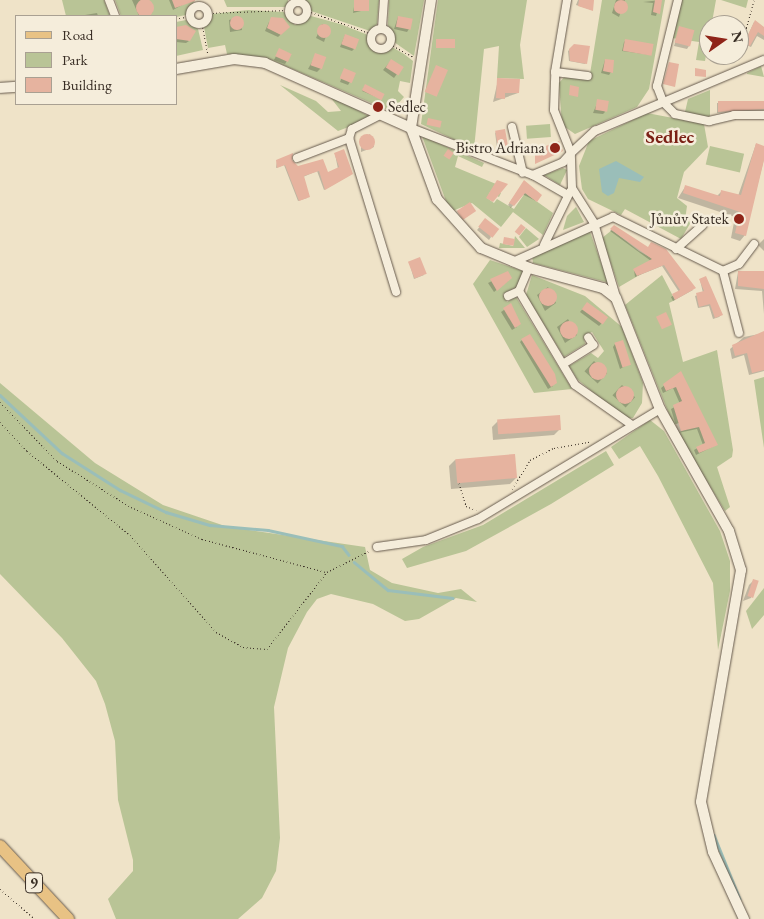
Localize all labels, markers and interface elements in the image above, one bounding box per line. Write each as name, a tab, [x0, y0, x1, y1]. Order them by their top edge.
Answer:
legend	[15, 15, 178, 105]
north arrow	[699, 15, 749, 65]
text: Road	[62, 25, 93, 44]
text: N	[728, 29, 748, 44]
text: Park	[62, 50, 88, 69]
text: Building	[62, 75, 112, 94]
place label: Sedlec	[388, 97, 426, 117]
marker: Sedlec	[372, 101, 384, 113]
district label: Sedlec	[646, 126, 694, 148]
place label: Bistro Adriana	[455, 138, 545, 158]
marker: Bistro Adriana	[549, 142, 561, 154]
place label: Jůnův Statek	[650, 209, 729, 229]
marker: Jůnův Statek	[733, 213, 745, 225]
road number: 9	[24, 870, 44, 896]

